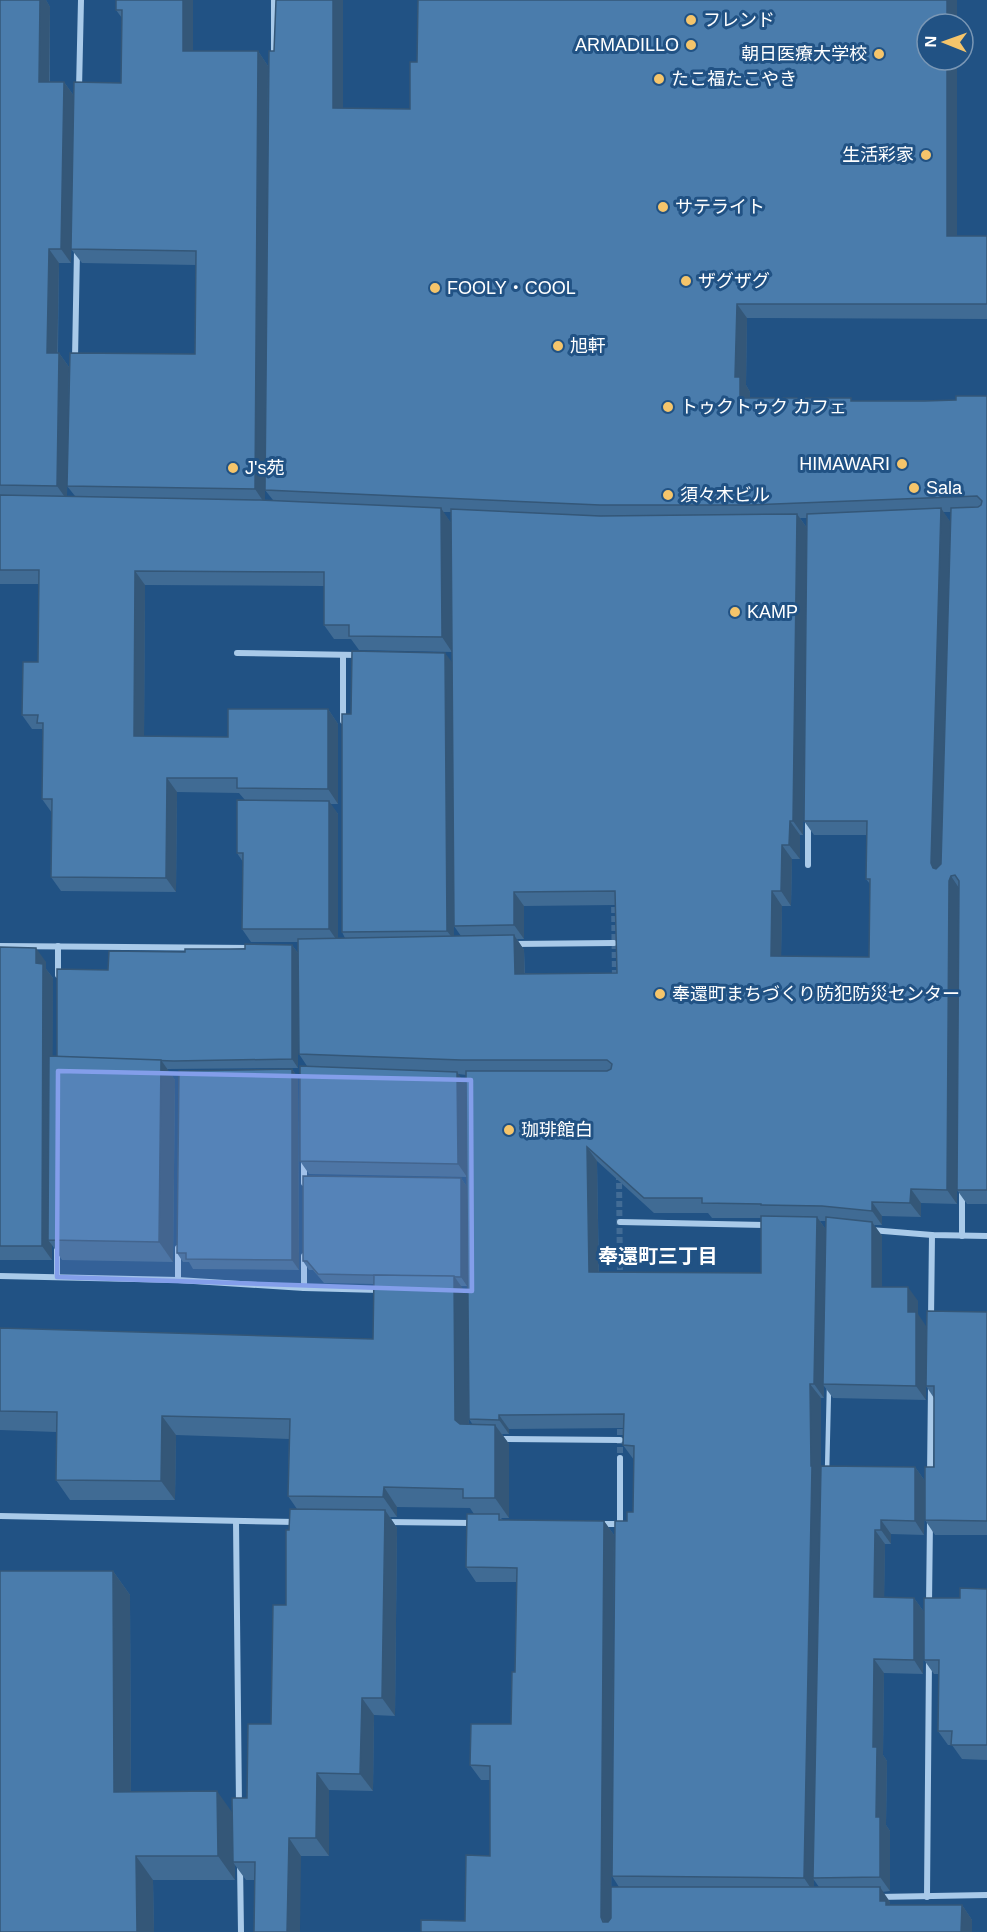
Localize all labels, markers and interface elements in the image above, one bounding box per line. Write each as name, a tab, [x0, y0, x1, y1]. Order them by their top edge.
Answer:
place label: フレンド	[703, 10, 775, 30]
north arrow	[915, 12, 975, 72]
marker: フレンド	[684, 13, 698, 27]
place label: ARMADILLO	[575, 35, 679, 55]
text: N	[922, 36, 939, 48]
marker: ARMADILLO	[684, 38, 698, 52]
place label: 朝日医療大学校	[741, 44, 867, 64]
marker: 朝日医療大学校	[872, 47, 886, 61]
place label: たこ福たこやき	[671, 69, 797, 89]
marker: たこ福たこやき	[652, 72, 666, 86]
place label: 生活彩家	[842, 145, 914, 165]
marker: 生活彩家	[919, 148, 933, 162]
place label: サテライト	[675, 197, 765, 217]
marker: サテライト	[656, 200, 670, 214]
place label: ザグザグ	[698, 271, 770, 291]
marker: ザグザグ	[679, 274, 693, 288]
place label: FOOLY・COOL	[447, 278, 576, 298]
marker: FOOLY・COOL	[428, 281, 442, 295]
place label: 旭軒	[570, 336, 606, 356]
marker: 旭軒	[551, 339, 565, 353]
place label: トゥクトゥク カフェ	[680, 397, 847, 417]
marker: トゥクトゥク カフェ	[661, 400, 675, 414]
place label: HIMAWARI	[799, 454, 890, 474]
marker: HIMAWARI	[895, 457, 909, 471]
place label: J's苑	[245, 458, 284, 478]
marker: J's苑	[226, 461, 240, 475]
place label: Sala	[926, 478, 963, 498]
marker: Sala	[907, 481, 921, 495]
place label: 須々木ビル	[680, 485, 770, 505]
marker: 須々木ビル	[661, 488, 675, 502]
place label: KAMP	[747, 602, 798, 622]
marker: KAMP	[728, 605, 742, 619]
place label: 奉還町まちづくり防犯防災センター	[672, 984, 960, 1004]
marker: 奉還町まちづくり防犯防災センター	[653, 987, 667, 1001]
place label: 珈琲館白	[521, 1120, 593, 1140]
marker: 珈琲館白	[502, 1123, 516, 1137]
district label: 奉還町三丁目	[598, 1245, 718, 1267]

